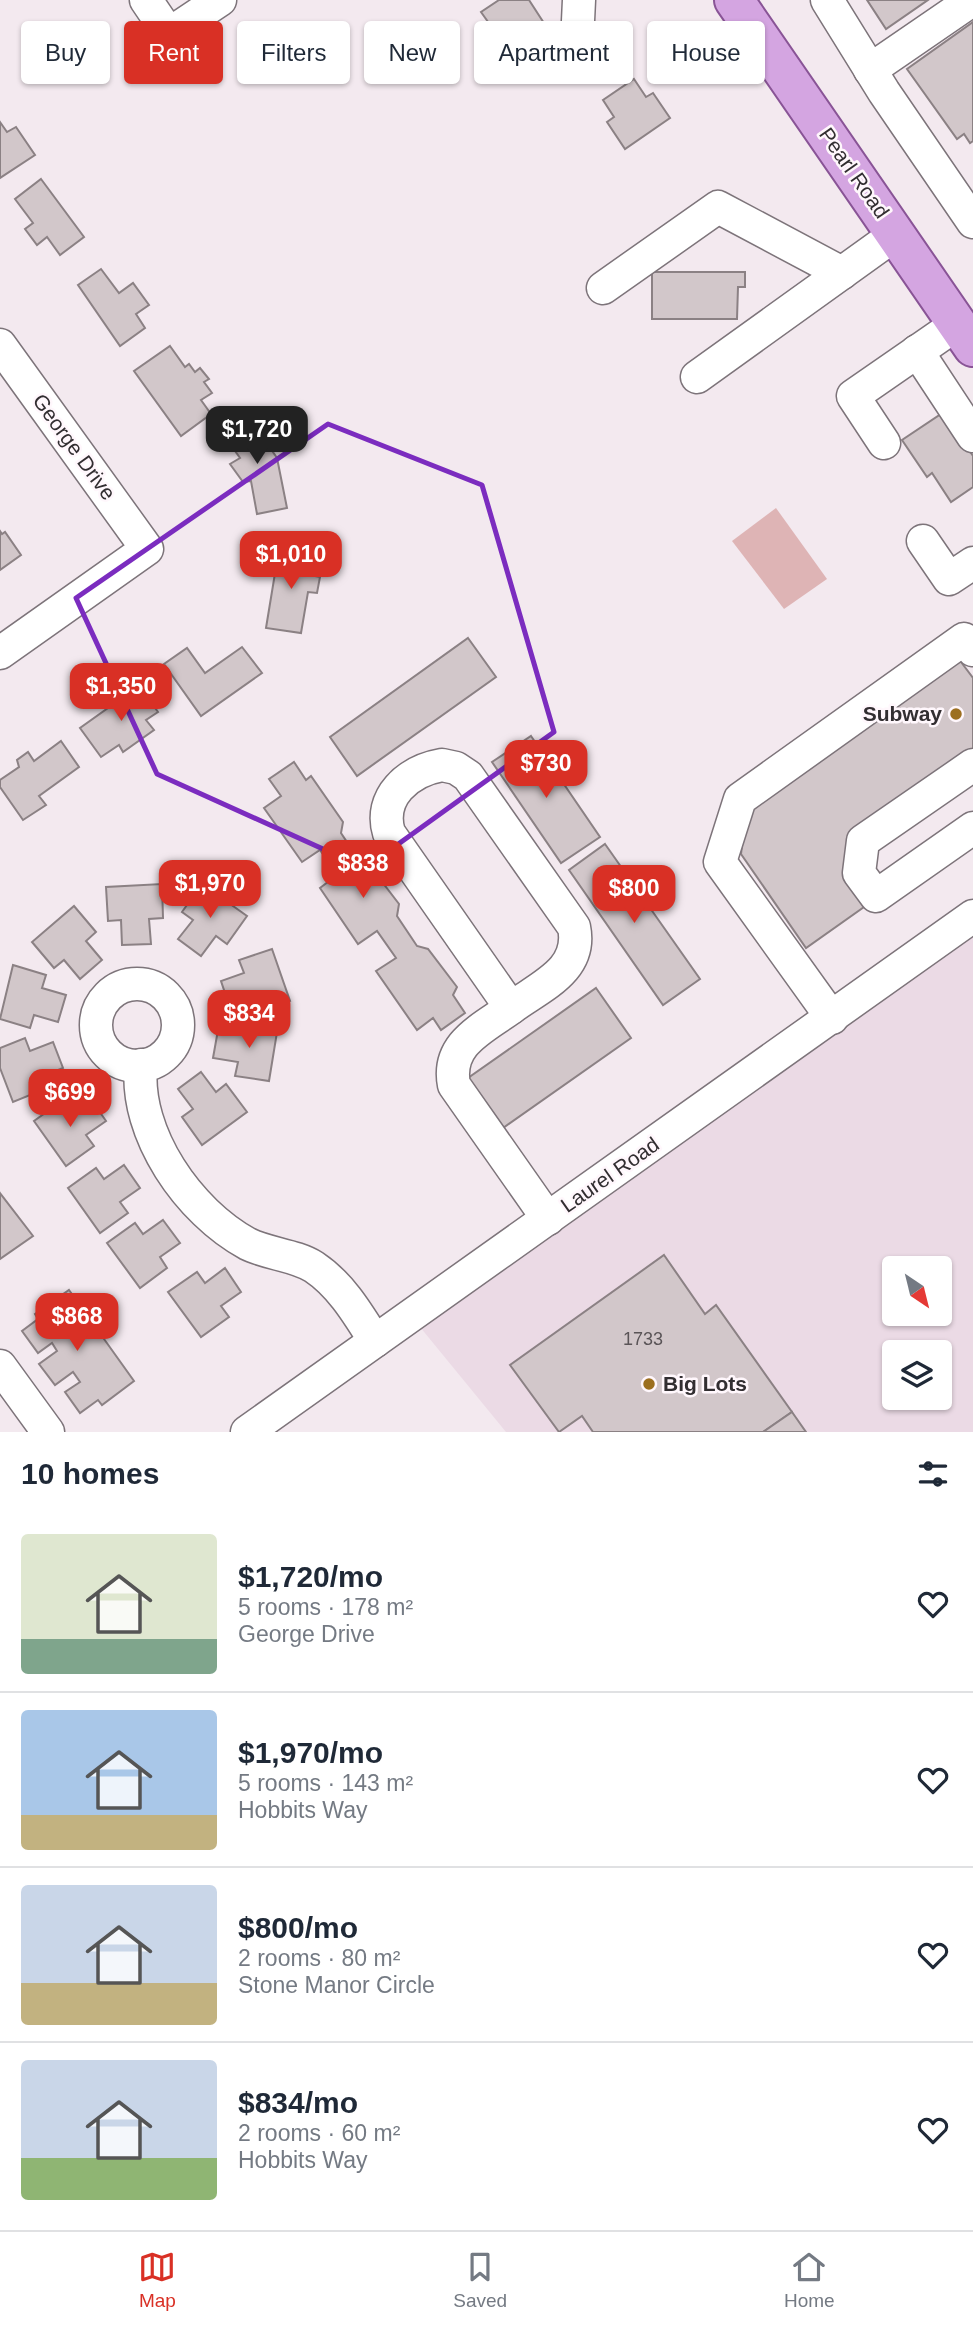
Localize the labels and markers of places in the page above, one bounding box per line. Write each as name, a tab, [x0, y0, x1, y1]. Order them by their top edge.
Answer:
pin: $1,720	[200, 406, 314, 466]
pin: $1,010	[234, 532, 348, 591]
pin: $1,350	[64, 664, 178, 723]
place label: Subway	[863, 702, 942, 725]
marker: Subway	[948, 706, 964, 722]
pin: $730	[505, 740, 587, 800]
pin: $838	[322, 841, 404, 900]
pin: $1,970	[153, 860, 267, 920]
pin: $800	[593, 866, 675, 925]
pin: $834	[208, 990, 290, 1050]
pin: $699	[29, 1070, 111, 1129]
pin: $868	[36, 1294, 118, 1353]
place label: Big Lots	[663, 1372, 747, 1395]
marker: Big Lots	[641, 1376, 657, 1392]

